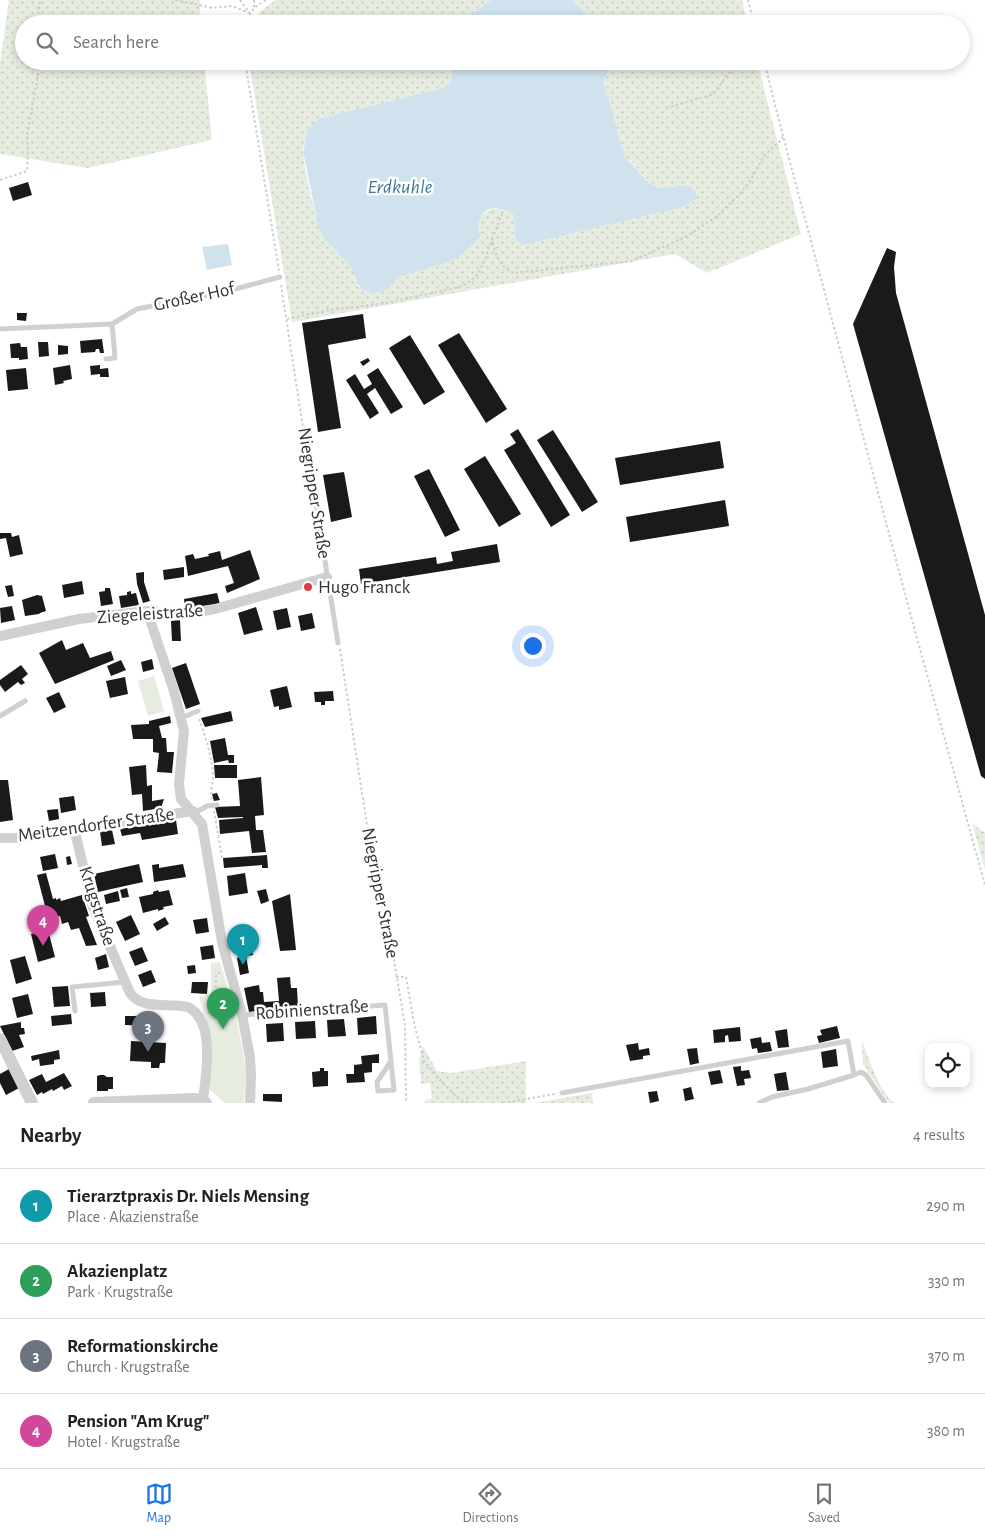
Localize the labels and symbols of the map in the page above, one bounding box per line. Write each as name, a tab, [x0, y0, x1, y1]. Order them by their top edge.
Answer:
water label: Erdkuhle	[368, 177, 433, 197]
street label: Großer Hof	[152, 279, 237, 315]
street label: Niegripper Straße	[294, 426, 334, 560]
place label: Hugo Franck	[318, 578, 410, 597]
marker: Hugo Franck	[302, 581, 314, 593]
street label: Ziegeleistraße	[96, 601, 204, 627]
your location	[520, 633, 546, 659]
street label: Meitzendorfer Straße	[17, 805, 175, 845]
street label: Niegripper Straße	[358, 826, 402, 960]
street label: Krugstraße	[75, 864, 119, 948]
pin: 4	[27, 905, 59, 946]
pin: 1	[227, 924, 259, 965]
pin: 2	[207, 988, 239, 1029]
street label: Robinienstraße	[255, 997, 369, 1023]
pin: 3	[132, 1011, 164, 1052]

